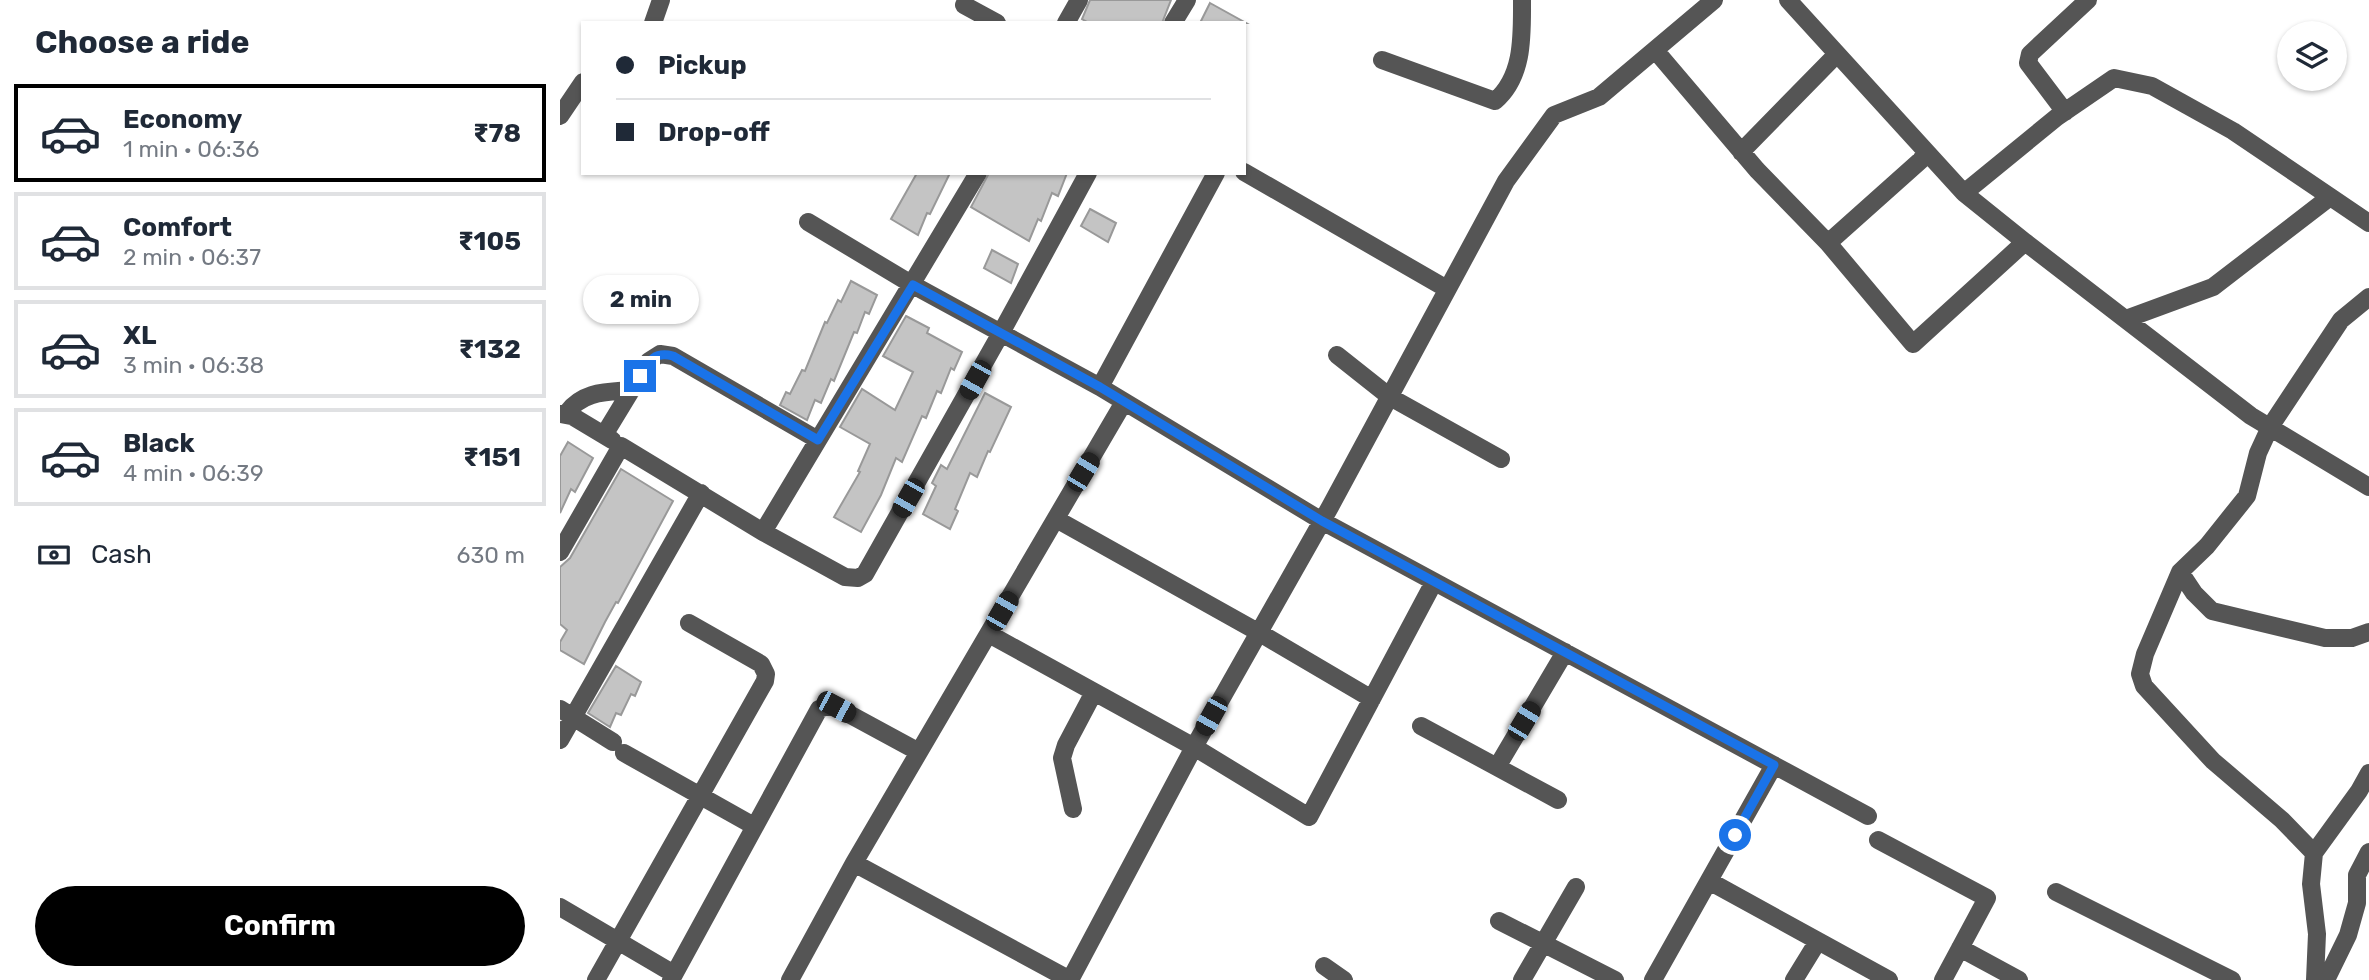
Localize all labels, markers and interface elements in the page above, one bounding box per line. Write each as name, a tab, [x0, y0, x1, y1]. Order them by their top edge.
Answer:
map controls	[2277, 21, 2347, 91]
button: layers	[2277, 21, 2347, 91]
text: Choose a ride	[35, 23, 249, 61]
text: Pickup	[658, 50, 747, 81]
icon: car	[39, 102, 102, 165]
text: Economy	[123, 104, 242, 135]
text: Drop-off	[658, 117, 770, 148]
text: ₹78	[473, 118, 521, 149]
text: 1 min · 06:36	[123, 135, 259, 163]
icon: car	[39, 210, 102, 273]
text: Comfort	[123, 212, 232, 243]
text: ₹105	[458, 226, 521, 257]
text: 2 min · 06:37	[123, 243, 261, 271]
callout: 2 min	[582, 274, 698, 324]
text: 2 min	[610, 285, 672, 313]
icon: car	[39, 318, 102, 381]
text: XL	[123, 320, 156, 351]
text: ₹132	[458, 334, 521, 365]
text: 3 min · 06:38	[123, 351, 264, 379]
car	[956, 357, 995, 403]
route end	[624, 360, 656, 392]
icon: car	[39, 426, 102, 489]
text: Black	[123, 428, 195, 459]
text: ₹151	[463, 442, 521, 473]
car	[1064, 449, 1103, 495]
text: 4 min · 06:39	[123, 459, 264, 487]
car	[889, 475, 928, 521]
icon: cash	[35, 536, 73, 574]
text: Cash	[91, 539, 152, 570]
text: 630 m	[457, 541, 525, 569]
car	[983, 588, 1022, 634]
car	[813, 688, 860, 726]
car	[1192, 693, 1231, 739]
car	[1505, 698, 1544, 744]
route start	[1719, 819, 1751, 851]
button: Confirm	[35, 886, 525, 966]

